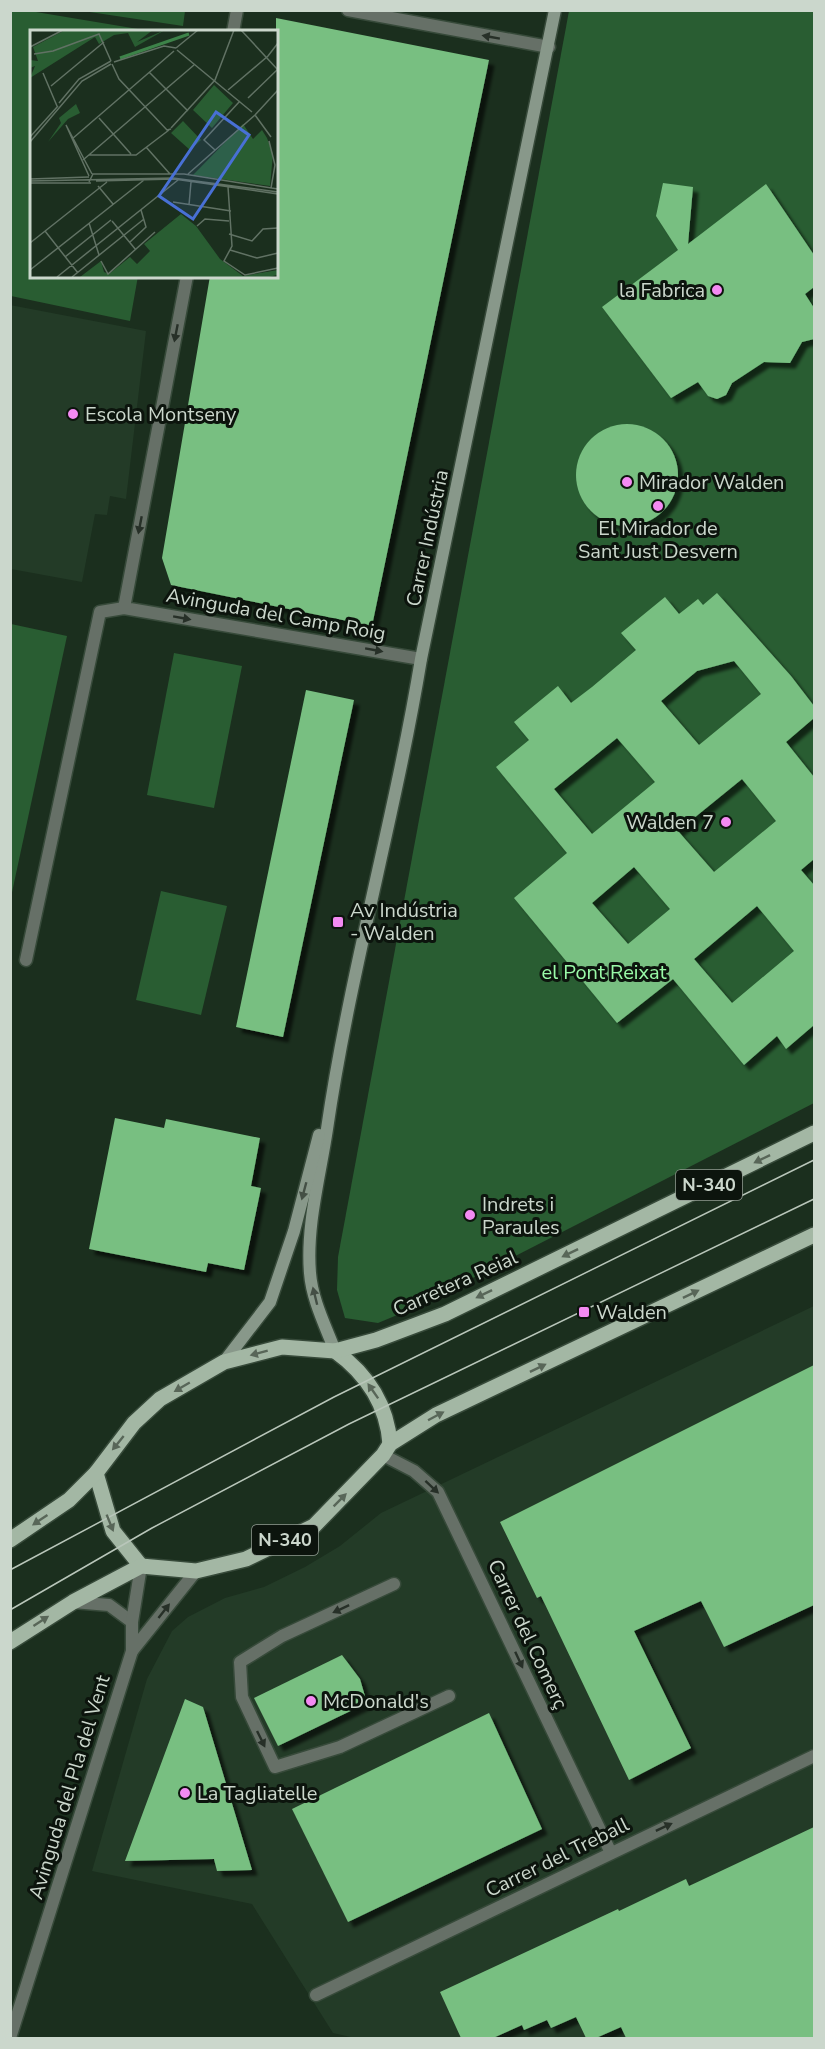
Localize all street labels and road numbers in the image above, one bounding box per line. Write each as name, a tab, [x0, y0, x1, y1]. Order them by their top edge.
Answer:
street label: Carrer Indústria	[400, 467, 455, 609]
street label: Avinguda del Camp Roig	[164, 582, 388, 647]
road number: N-340	[676, 1170, 742, 1200]
street label: Carretera Reial	[389, 1244, 522, 1323]
road number: N-340	[252, 1525, 318, 1555]
street label: Carrer del Comerç	[481, 1555, 574, 1713]
street label: Avinguda del Pla del Vent	[22, 1671, 117, 1903]
street label: Carrer del Treball	[481, 1811, 634, 1904]

